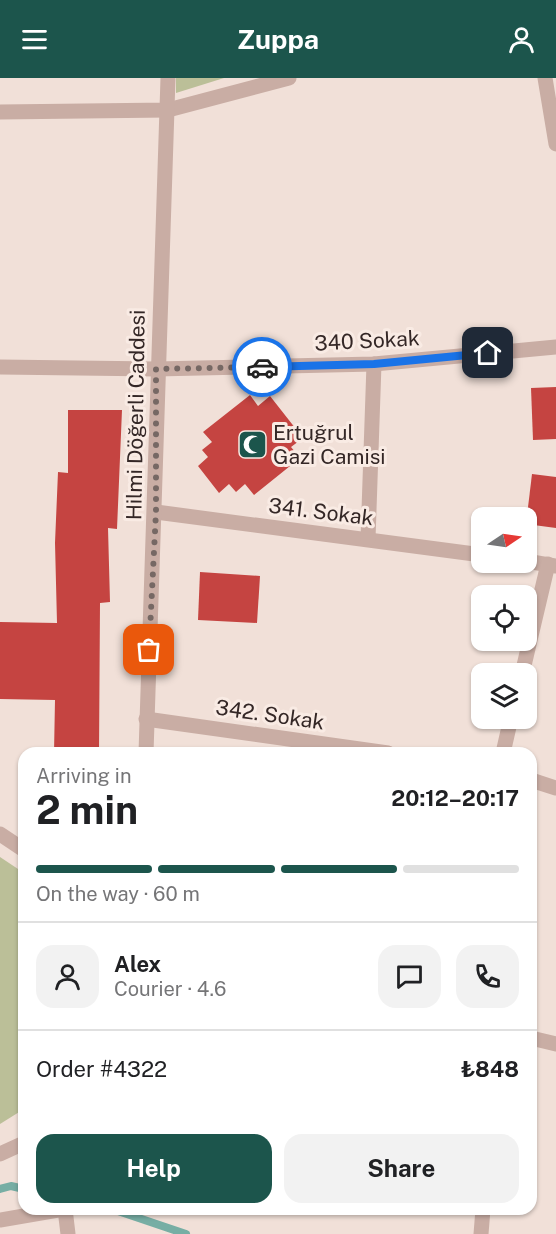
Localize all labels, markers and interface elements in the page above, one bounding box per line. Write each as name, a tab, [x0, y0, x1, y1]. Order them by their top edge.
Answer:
icon: menu	[18, 23, 51, 56]
text: Zuppa	[237, 23, 319, 55]
icon: person	[505, 23, 538, 56]
street label: Hilmi Döğerli Caddesi	[121, 310, 150, 520]
street label: 340 Sokak	[314, 325, 420, 356]
pin	[462, 327, 513, 378]
icon: home	[471, 336, 504, 369]
courier	[232, 337, 292, 397]
icon: car	[246, 351, 279, 384]
place label: Ertuğrul Gazi Camisi	[273, 420, 385, 469]
mosque icon: Ertuğrul Gazi Camisi	[236, 429, 268, 461]
street label: 341. Sokak	[267, 493, 375, 530]
north arrow	[471, 507, 537, 573]
map controls	[471, 507, 537, 729]
button: locate	[471, 585, 537, 651]
pin	[123, 624, 174, 675]
icon: bag	[132, 633, 165, 666]
button: layers	[471, 663, 537, 729]
street label: 342. Sokak	[214, 695, 326, 735]
text: Arriving in	[36, 764, 131, 788]
text: 20:12–20:17	[391, 785, 519, 811]
text: 2 min	[36, 787, 138, 833]
text: On the way · 60 m	[36, 882, 200, 906]
button: person	[36, 945, 99, 1008]
button: chat	[378, 945, 441, 1008]
button: phone	[456, 945, 519, 1008]
text: Alex	[114, 951, 161, 977]
text: Courier · 4.6	[114, 977, 226, 1001]
text: Order #4322	[36, 1056, 167, 1082]
text: ₺848	[461, 1056, 519, 1082]
button: Help	[36, 1134, 272, 1203]
button: Share	[284, 1134, 519, 1203]

